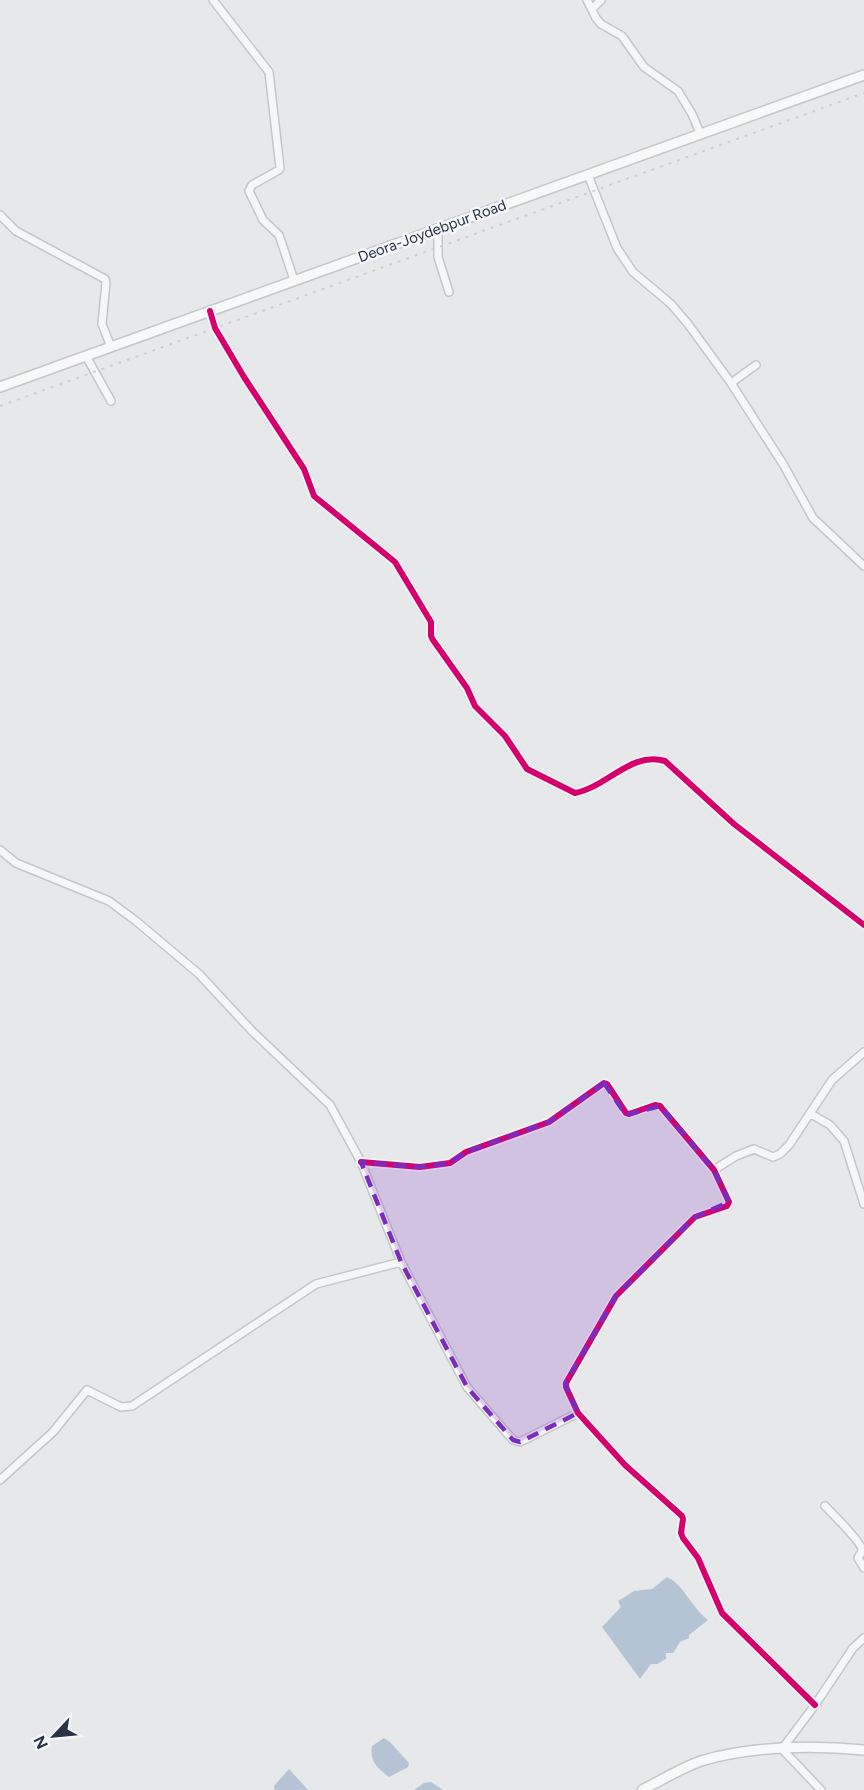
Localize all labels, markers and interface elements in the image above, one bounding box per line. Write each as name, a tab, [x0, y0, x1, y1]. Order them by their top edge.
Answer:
street label: Deora-Joydebpur Road	[355, 196, 509, 266]
north arrow	[24, 1706, 84, 1766]
text: N	[30, 1733, 52, 1752]

